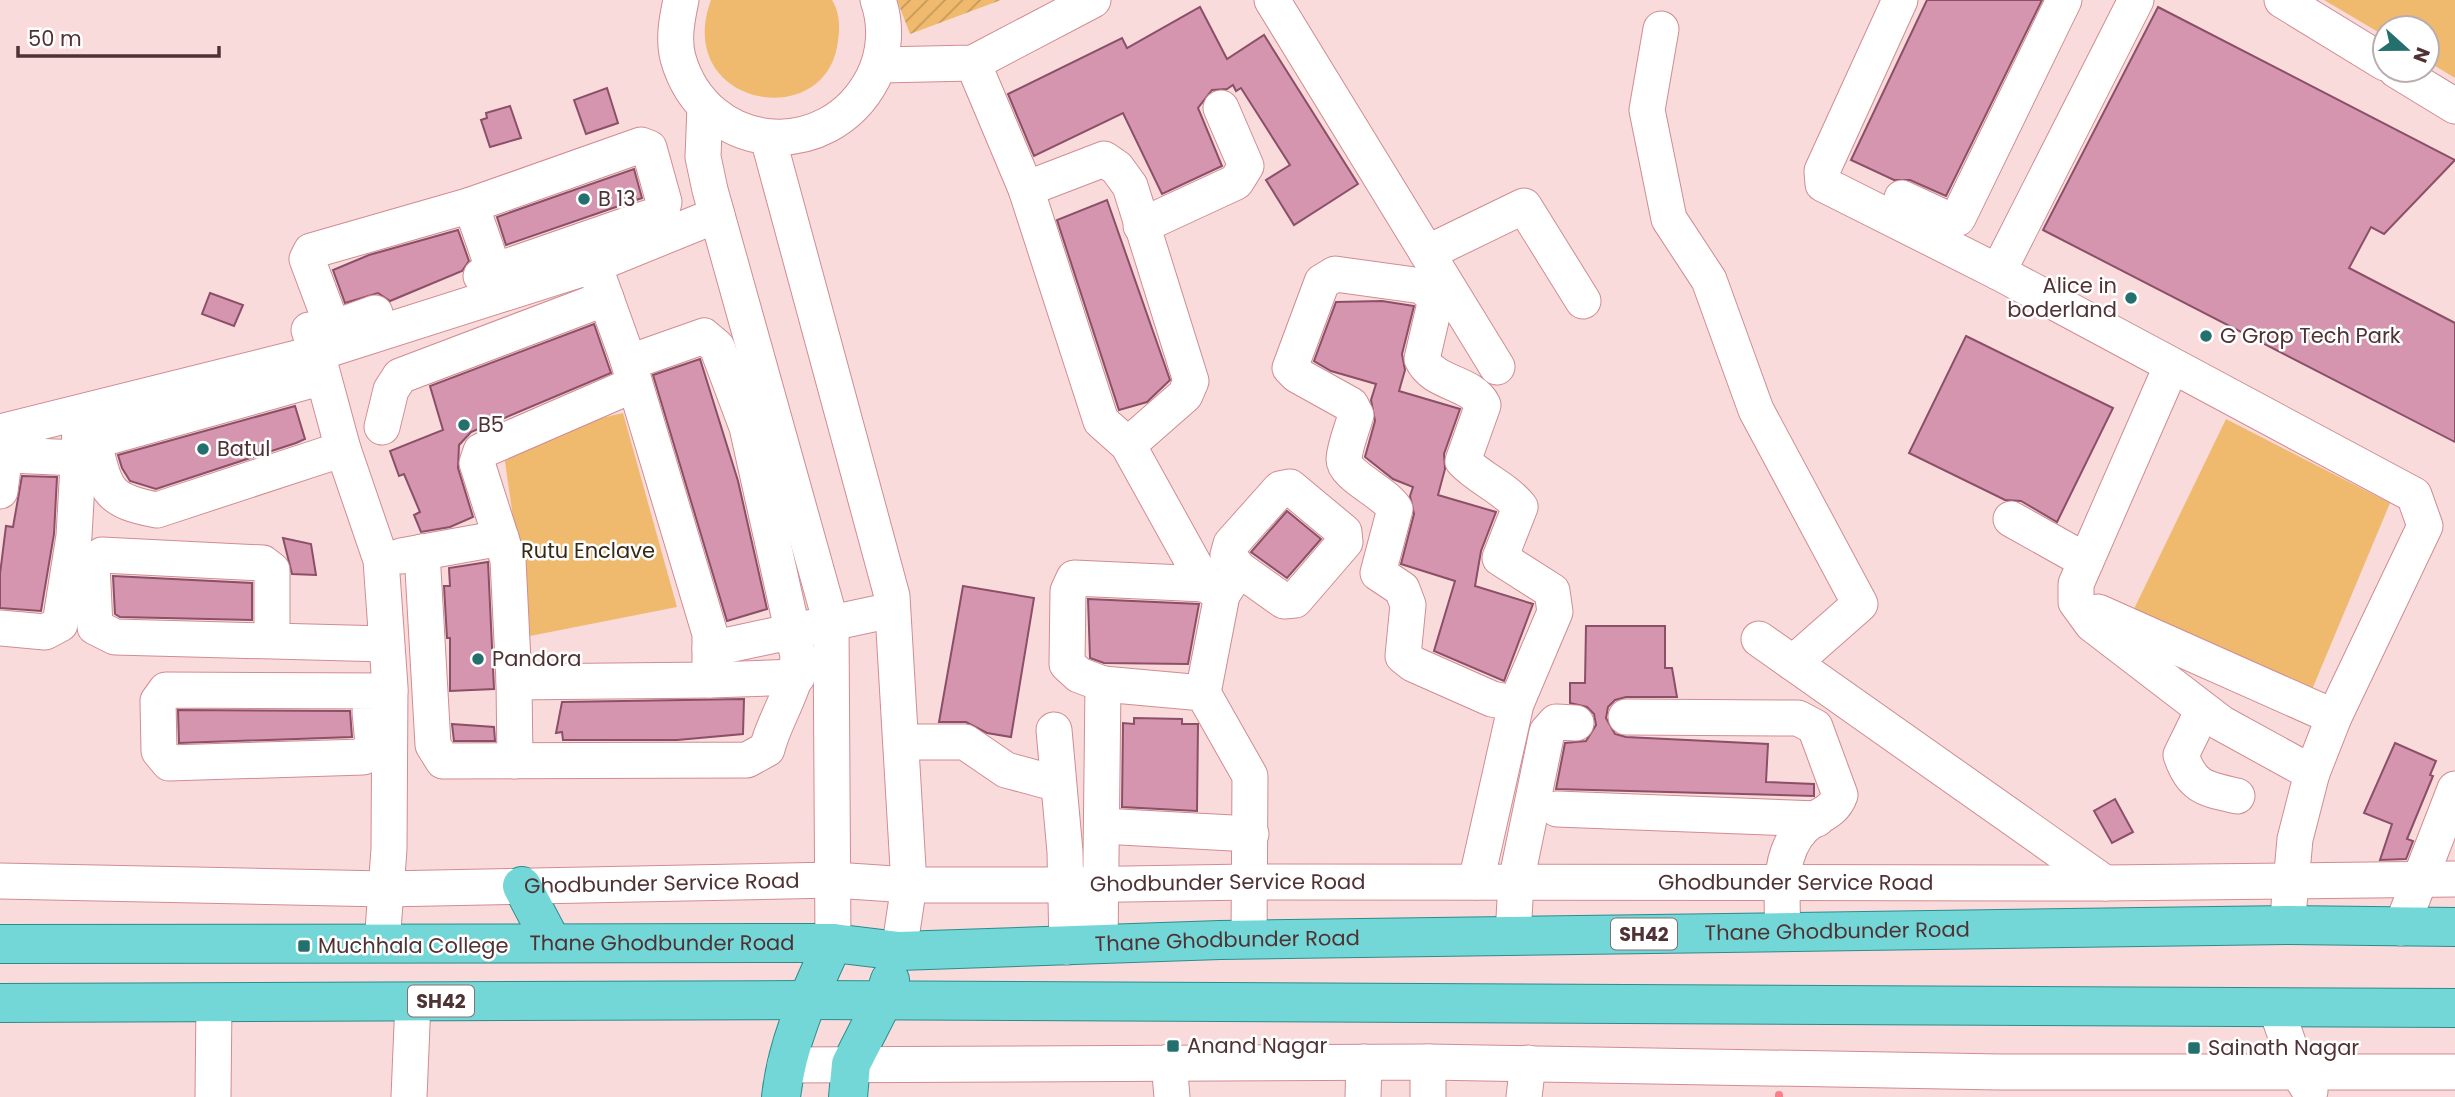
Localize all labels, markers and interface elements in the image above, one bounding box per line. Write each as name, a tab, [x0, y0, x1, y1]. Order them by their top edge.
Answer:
scale bar	[18, 14, 219, 58]
north arrow	[2371, 14, 2441, 84]
text: 50 m	[28, 24, 82, 53]
text: N	[2406, 43, 2437, 66]
place label: B 13	[598, 184, 636, 213]
marker: B 13	[576, 191, 592, 207]
place label: Alice in boderland	[2007, 271, 2117, 324]
marker: Alice in boderland	[2123, 290, 2139, 306]
place label: G Grop Tech Park	[2220, 321, 2401, 350]
marker: G Grop Tech Park	[2198, 328, 2214, 344]
place label: B5	[478, 410, 504, 439]
marker: B5	[456, 417, 472, 433]
place label: Batul	[217, 434, 270, 463]
marker: Batul	[195, 441, 211, 457]
park label: Rutu Enclave	[521, 536, 655, 565]
place label: Pandora	[492, 644, 581, 673]
marker: Pandora	[470, 651, 486, 667]
street label: Ghodbunder Service Road	[524, 866, 800, 900]
street label: Ghodbunder Service Road	[1090, 867, 1365, 899]
street label: Ghodbunder Service Road	[1658, 867, 1933, 897]
street label: Thane Ghodbunder Road	[1705, 914, 1970, 947]
road number: SH42	[1611, 918, 1677, 950]
street label: Thane Ghodbunder Road	[1094, 923, 1360, 958]
street label: Thane Ghodbunder Road	[529, 928, 795, 957]
place label: Muchhala College	[318, 931, 509, 960]
marker: Muchhala College	[296, 938, 312, 954]
road number: SH42	[408, 986, 474, 1016]
place label: Anand Nagar	[1187, 1031, 1327, 1060]
place label: Sainath Nagar	[2208, 1033, 2359, 1062]
marker: Anand Nagar	[1165, 1038, 1181, 1054]
marker: Sainath Nagar	[2186, 1040, 2202, 1056]

